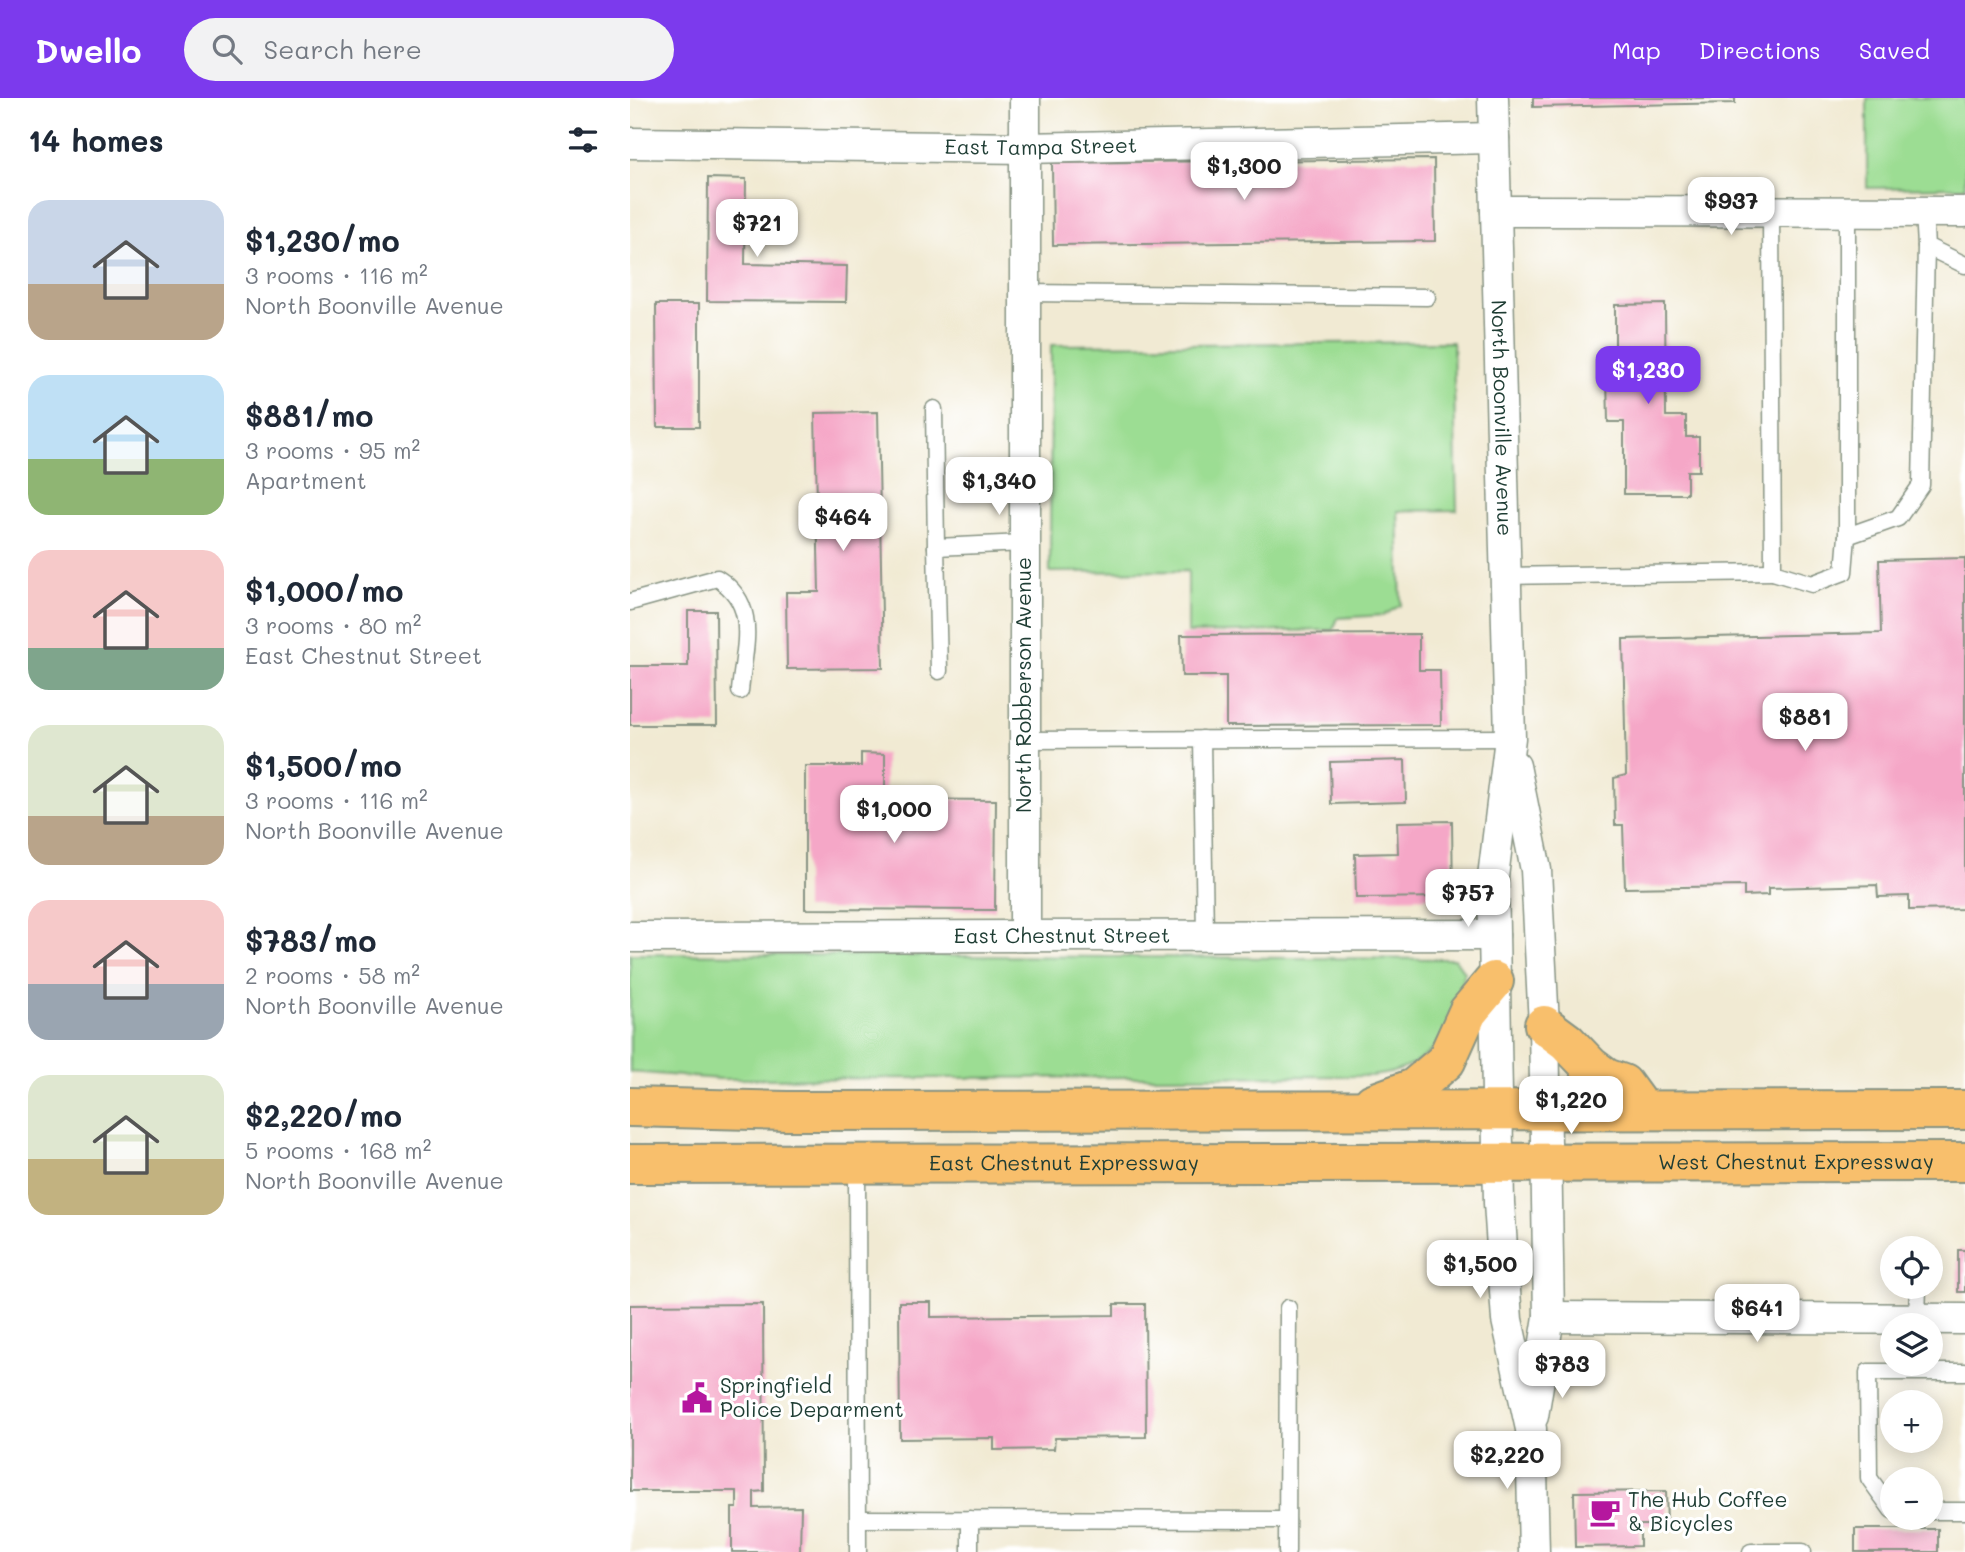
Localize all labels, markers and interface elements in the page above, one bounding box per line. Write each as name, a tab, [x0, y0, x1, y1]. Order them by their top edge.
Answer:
search box	[184, 18, 674, 81]
text: Dwello	[35, 28, 142, 71]
icon: search	[208, 30, 246, 68]
text: Search here	[264, 32, 422, 66]
text: Map	[1612, 34, 1661, 65]
text: Directions	[1699, 34, 1821, 65]
text: Saved	[1859, 34, 1930, 65]
text: 14 homes	[28, 120, 164, 160]
icon: filters	[564, 121, 602, 159]
street label: East Tampa Street	[945, 131, 1137, 160]
pin: $1,300	[1187, 142, 1301, 202]
text: $1,300	[1207, 150, 1281, 180]
pin: $937	[1690, 178, 1772, 237]
text: $937	[1704, 185, 1758, 215]
pin: $721	[716, 200, 798, 259]
text: $721	[732, 207, 782, 237]
text: $1,230/mo	[245, 220, 400, 260]
icon: home	[84, 228, 168, 312]
text: 3 rooms · 116 m²	[245, 260, 428, 290]
text: North Boonville Avenue	[245, 290, 504, 320]
street label: North Boonville Avenue	[1486, 299, 1520, 536]
pin: $1,230	[1591, 346, 1705, 406]
text: $1,230	[1612, 354, 1684, 384]
text: $881/mo	[245, 395, 374, 435]
icon: home	[84, 403, 168, 487]
text: 3 rooms · 95 m²	[245, 435, 420, 465]
pin: $1,340	[942, 458, 1056, 517]
text: Apartment	[245, 465, 367, 495]
text: $1,340	[962, 465, 1036, 495]
pin: $464	[802, 494, 884, 553]
text: $464	[814, 501, 872, 531]
street label: North Robberson Avenue	[1009, 557, 1036, 813]
text: $1,000/mo	[245, 570, 403, 610]
icon: home	[84, 578, 168, 662]
text: 3 rooms · 80 m²	[245, 610, 421, 640]
text: East Chestnut Street	[245, 640, 482, 670]
pin: $881	[1764, 694, 1846, 753]
text: $881	[1779, 701, 1831, 731]
text: $1,500/mo	[245, 745, 402, 785]
icon: home	[84, 753, 168, 837]
text: 3 rooms · 116 m²	[245, 785, 428, 815]
pin: $1,000	[837, 786, 951, 845]
text: $1,000	[856, 793, 932, 823]
text: North Boonville Avenue	[245, 815, 504, 845]
pin: $757	[1427, 870, 1509, 929]
text: $757	[1441, 877, 1495, 907]
text: $783/mo	[245, 920, 376, 960]
street label: East Chestnut Street	[954, 921, 1170, 948]
icon: home	[84, 928, 168, 1012]
text: 2 rooms · 58 m²	[245, 960, 420, 990]
text: North Boonville Avenue	[245, 990, 504, 1020]
pin: $1,220	[1514, 1076, 1628, 1136]
text: $1,220	[1535, 1084, 1607, 1114]
text: $2,220/mo	[245, 1095, 402, 1135]
icon: home	[84, 1103, 168, 1187]
text: 5 rooms · 168 m²	[245, 1135, 431, 1165]
street label: West Chestnut Expressway	[1658, 1147, 1934, 1174]
street label: East Chestnut Expressway	[929, 1148, 1199, 1176]
text: North Boonville Avenue	[245, 1165, 504, 1195]
map controls	[1880, 1236, 1943, 1530]
button: locate	[1880, 1236, 1943, 1299]
pin: $1,500	[1423, 1240, 1537, 1300]
text: $1,500	[1443, 1248, 1517, 1278]
pin: $641	[1716, 1284, 1798, 1344]
text: $641	[1731, 1292, 1783, 1322]
button: layers	[1880, 1313, 1943, 1376]
pin: $783	[1521, 1340, 1603, 1400]
text: $783	[1534, 1348, 1590, 1378]
place label: Springfield Police Deparment	[720, 1371, 904, 1422]
public building icon: Springfield Police Deparment	[680, 1381, 714, 1415]
button: +	[1880, 1390, 1943, 1453]
pin: $2,220	[1450, 1432, 1564, 1491]
text: $2,220	[1470, 1439, 1544, 1469]
button: −	[1880, 1467, 1943, 1530]
place label: The Hub Coffee & Bicycles	[1628, 1485, 1788, 1536]
cafe icon: The Hub Coffee & Bicycles	[1588, 1495, 1622, 1529]

